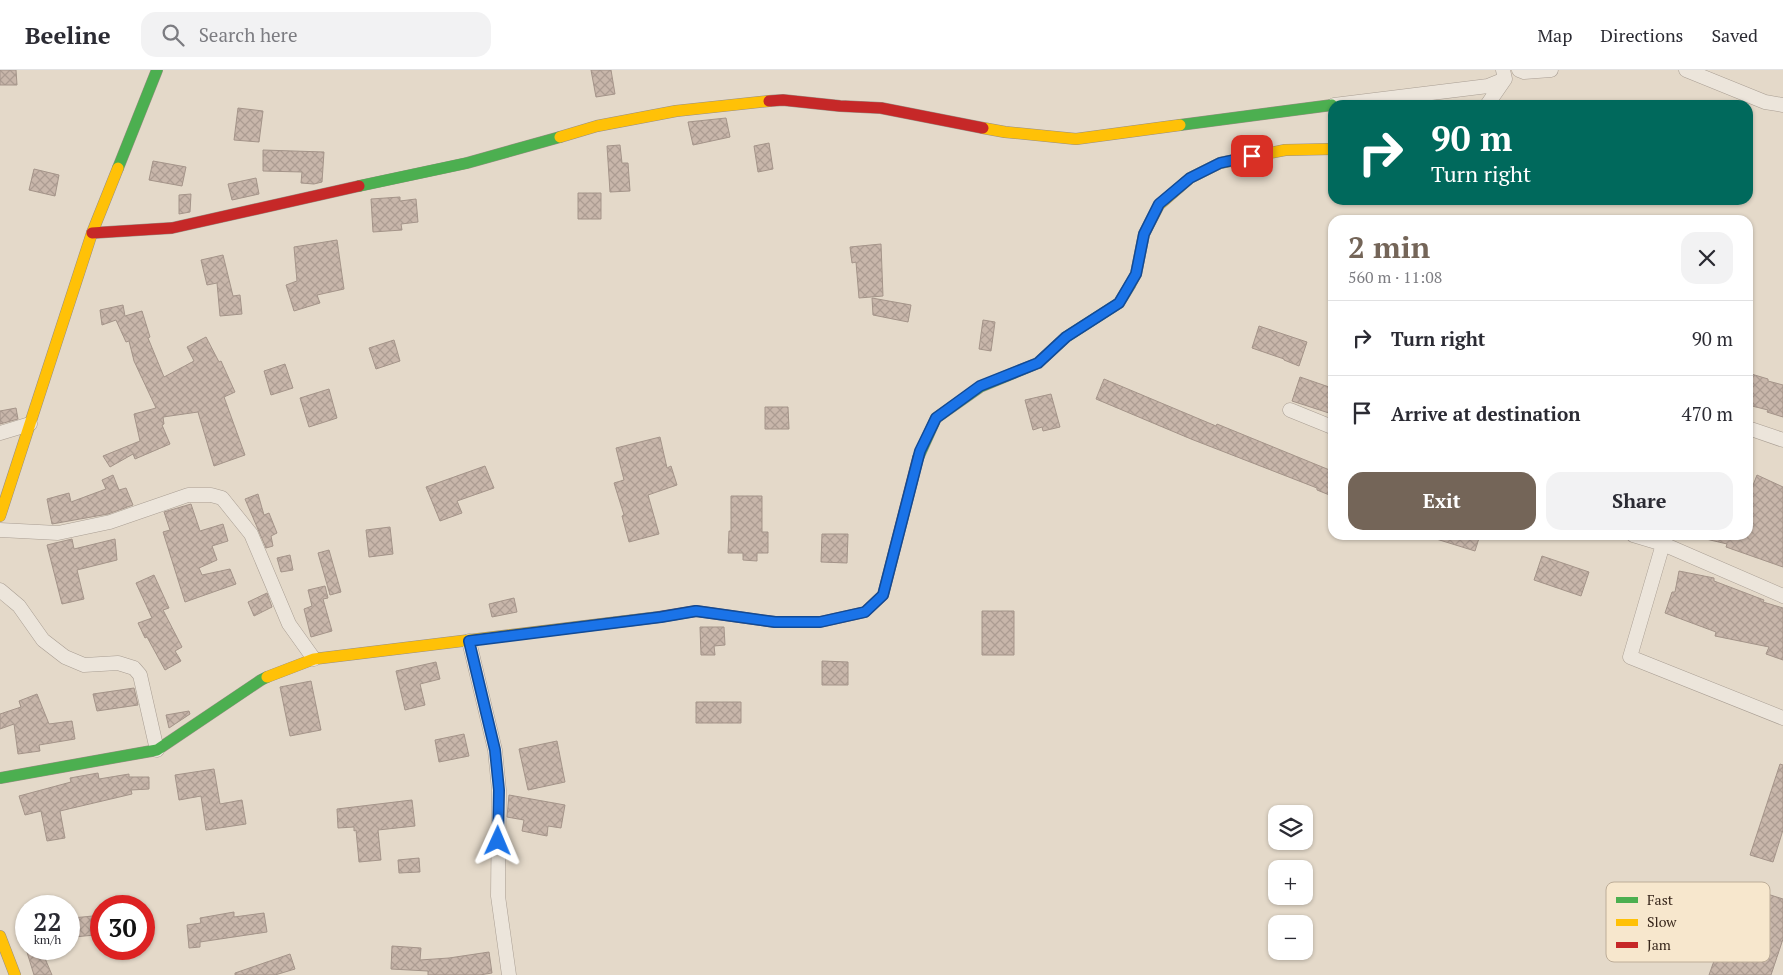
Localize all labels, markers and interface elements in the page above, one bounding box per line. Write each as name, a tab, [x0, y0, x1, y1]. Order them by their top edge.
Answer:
search box	[141, 12, 491, 57]
text: Beeline	[25, 19, 111, 51]
icon: search	[159, 21, 187, 49]
text: Search here	[199, 22, 297, 47]
text: Map	[1537, 23, 1572, 47]
text: Directions	[1600, 23, 1683, 47]
text: Saved	[1711, 23, 1758, 47]
text: 90 m	[1431, 115, 1512, 161]
icon: right	[1348, 120, 1413, 185]
pin	[1231, 135, 1273, 177]
icon: arrive	[1238, 142, 1266, 170]
text: Turn right	[1431, 159, 1531, 188]
text: 2 min	[1348, 227, 1430, 267]
button: close	[1681, 232, 1733, 284]
text: 560 m · 11:08	[1348, 266, 1442, 288]
icon: right	[1348, 324, 1376, 352]
text: Turn right	[1391, 326, 1485, 351]
text: 90 m	[1692, 326, 1733, 351]
icon: arrive	[1348, 399, 1376, 427]
text: Arrive at destination	[1391, 401, 1580, 426]
text: 470 m	[1682, 401, 1733, 426]
button: Exit	[1348, 472, 1536, 530]
button: Share	[1546, 472, 1733, 530]
map controls	[1268, 805, 1313, 960]
button: layers	[1268, 805, 1313, 850]
position arrow	[471, 814, 523, 866]
button: +	[1268, 860, 1313, 905]
legend	[1606, 882, 1770, 962]
text: Fast	[1647, 890, 1674, 909]
speed limit sign: 30	[90, 895, 155, 960]
text: 22	[33, 905, 62, 938]
text: Slow	[1647, 912, 1677, 931]
button: −	[1268, 915, 1313, 960]
text: km/h	[34, 932, 61, 947]
text: Jam	[1647, 935, 1671, 954]

